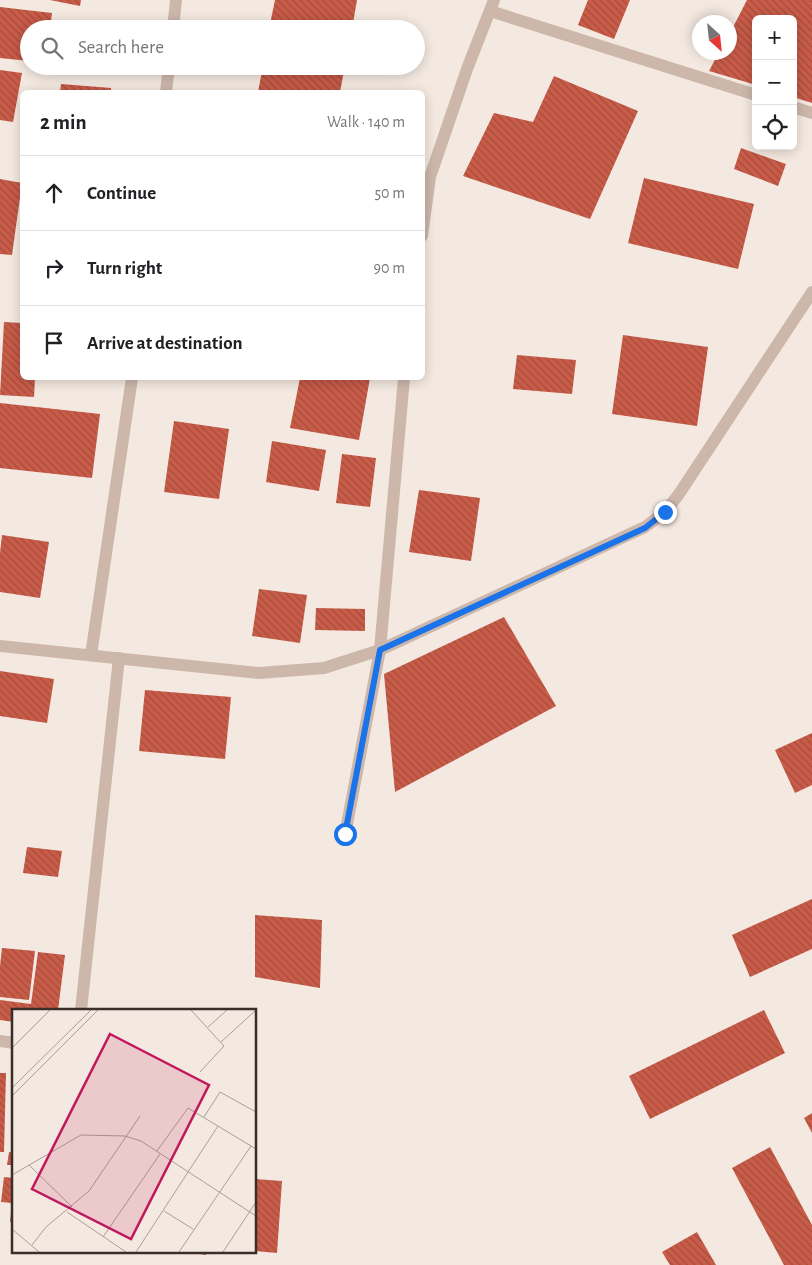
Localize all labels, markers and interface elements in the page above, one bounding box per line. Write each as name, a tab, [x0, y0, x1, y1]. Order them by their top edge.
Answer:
north arrow	[692, 15, 737, 60]
map controls	[752, 15, 797, 150]
button: +	[752, 15, 797, 60]
search box	[20, 20, 425, 75]
icon: search	[38, 34, 66, 62]
text: Search here	[78, 38, 164, 57]
button: −	[752, 60, 797, 105]
button: locate	[752, 105, 797, 150]
text: 2 min	[40, 112, 87, 133]
text: Walk · 140 m	[327, 114, 405, 130]
icon: ahead	[40, 179, 68, 207]
text: Continue	[87, 184, 156, 203]
text: 50 m	[374, 185, 405, 201]
icon: right	[40, 254, 68, 282]
text: Turn right	[87, 259, 162, 278]
text: 90 m	[374, 260, 405, 276]
icon: arrive	[40, 329, 68, 357]
text: Arrive at destination	[87, 334, 243, 353]
route end	[654, 501, 677, 524]
route start	[334, 823, 357, 846]
inset map	[12, 1009, 256, 1252]

